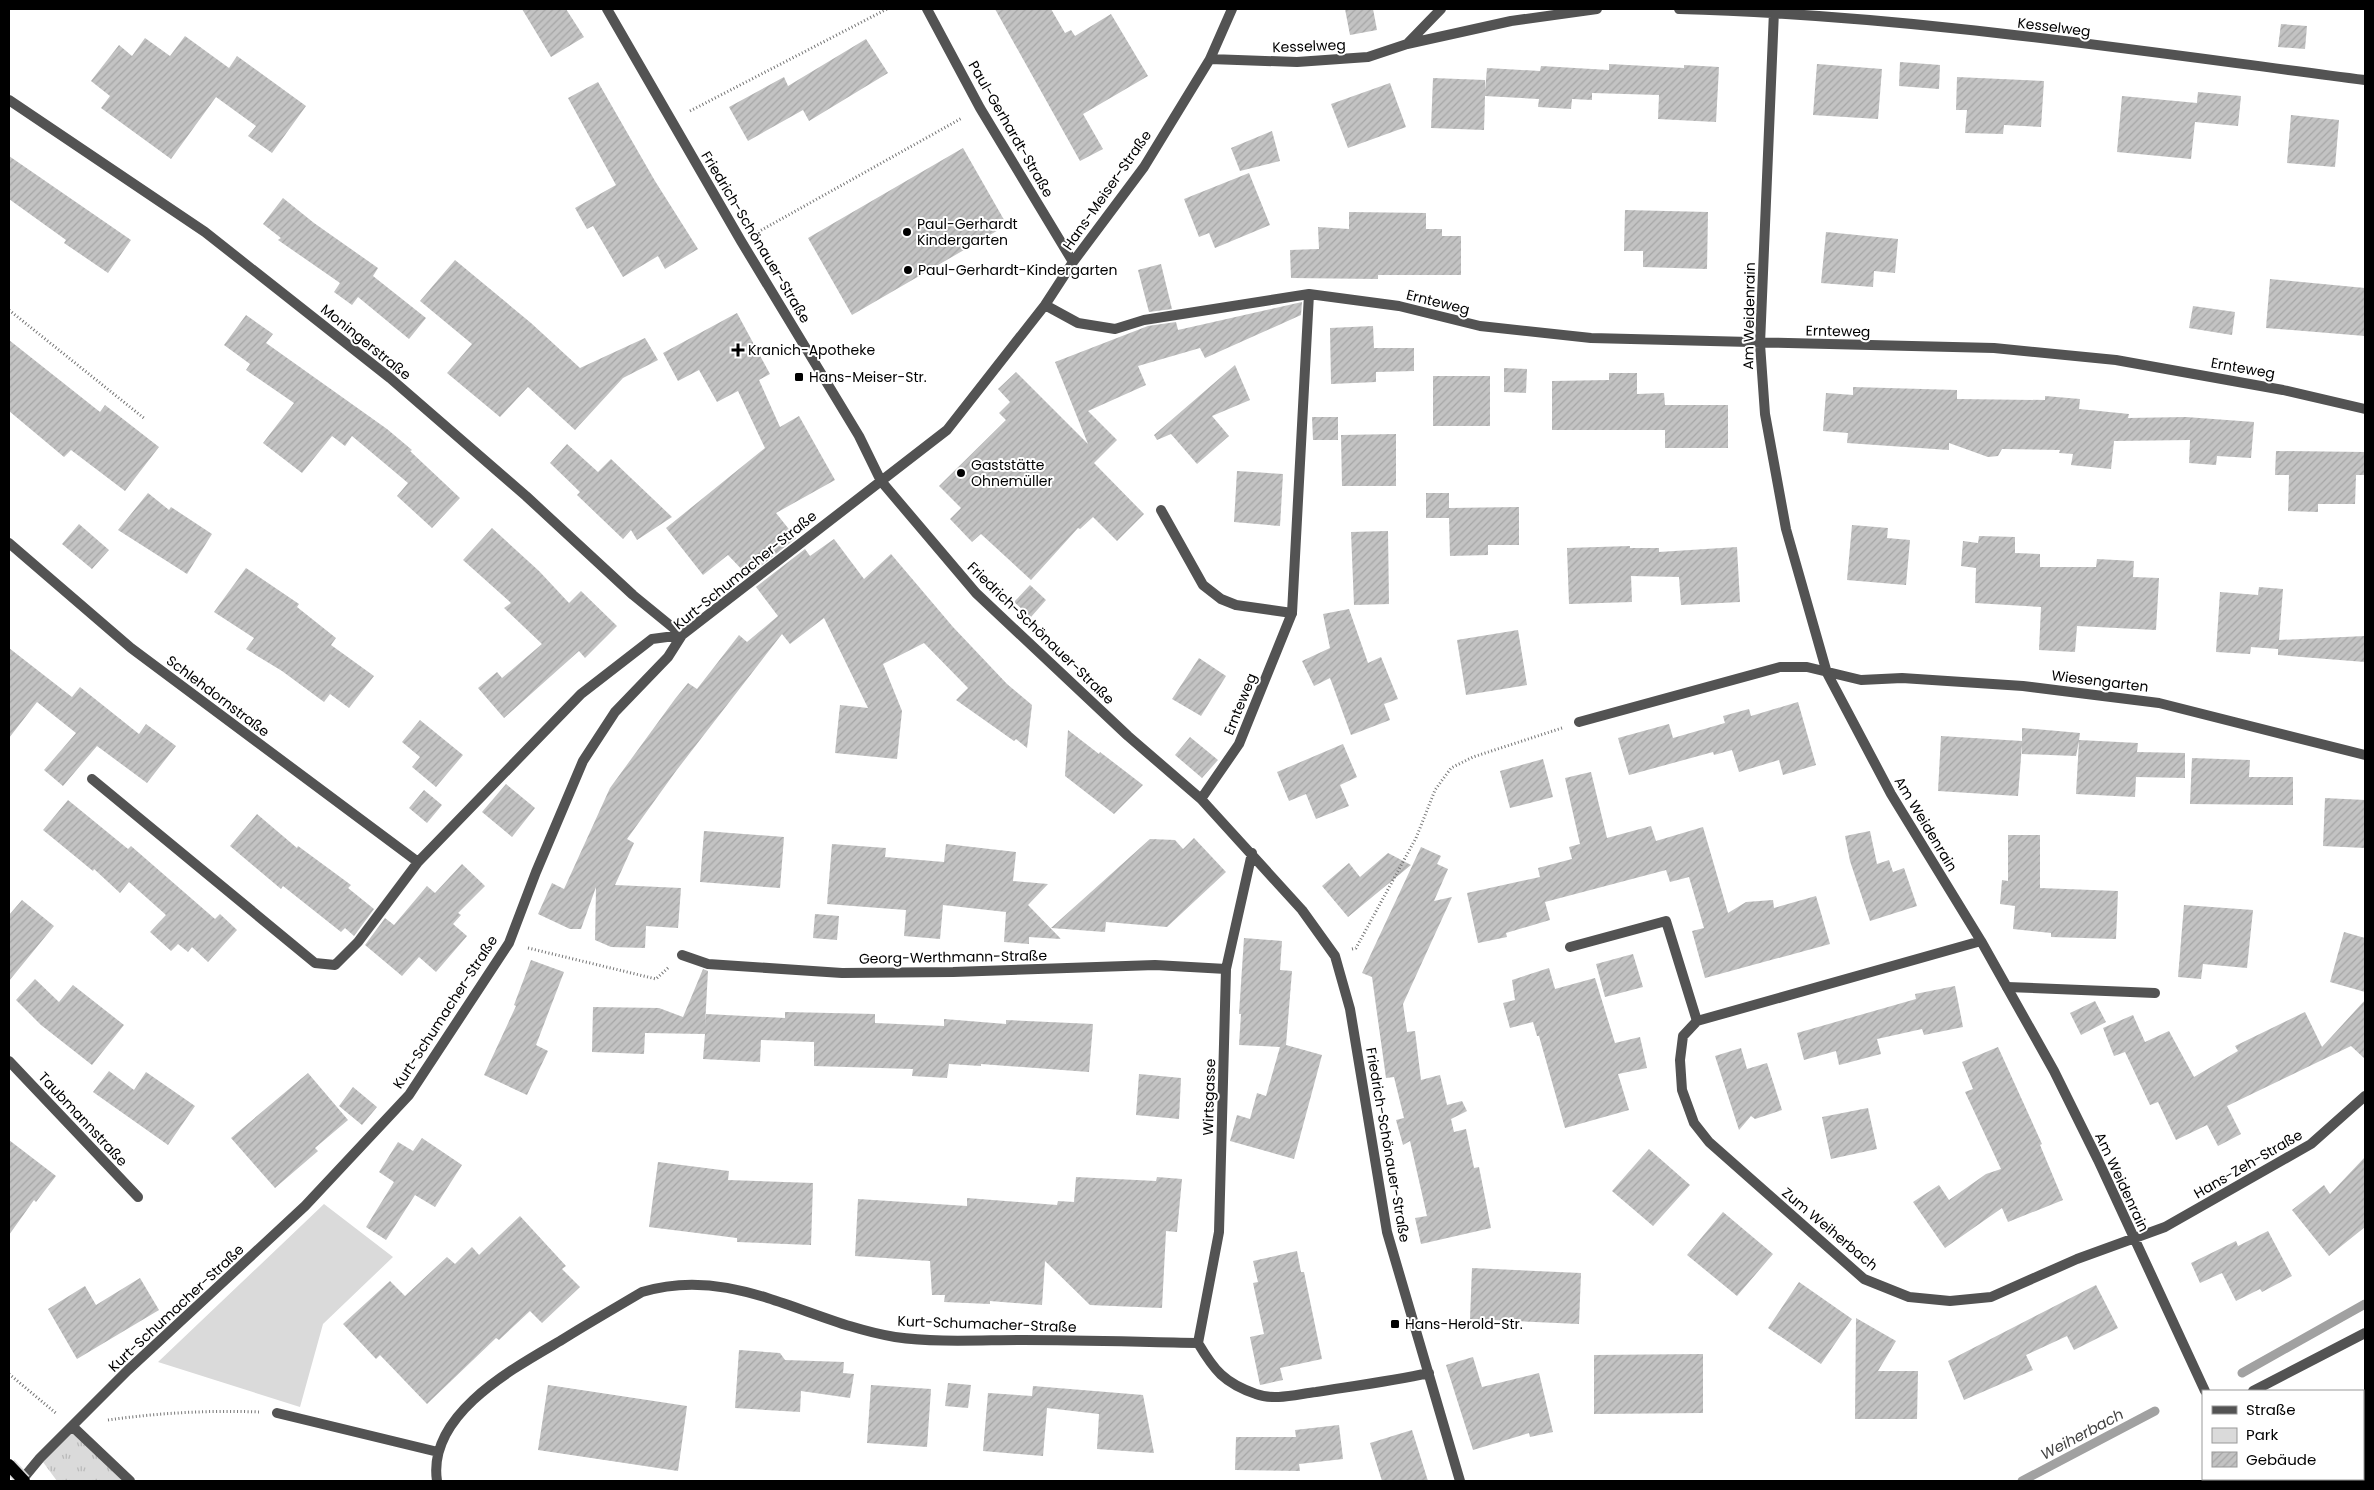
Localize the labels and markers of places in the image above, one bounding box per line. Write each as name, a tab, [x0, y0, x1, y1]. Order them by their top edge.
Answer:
place label: Paul-Gerhardt Kindergarten	[917, 214, 1018, 250]
marker: Paul-Gerhardt Kindergarten	[901, 226, 913, 238]
place label: Paul-Gerhardt-Kindergarten	[918, 260, 1117, 280]
marker: Paul-Gerhardt-Kindergarten	[902, 264, 914, 276]
place label: Kranich-Apotheke	[748, 340, 875, 360]
marker: Kranich-Apotheke	[732, 344, 744, 356]
place label: Hans-Meiser-Str.	[809, 367, 927, 387]
marker: Hans-Meiser-Str.	[793, 371, 805, 383]
place label: Gaststätte Ohnemüller	[971, 455, 1053, 491]
marker: Gaststätte Ohnemüller	[955, 467, 967, 479]
place label: Hans-Herold-Str.	[1405, 1314, 1523, 1334]
marker: Hans-Herold-Str.	[1389, 1318, 1401, 1330]

